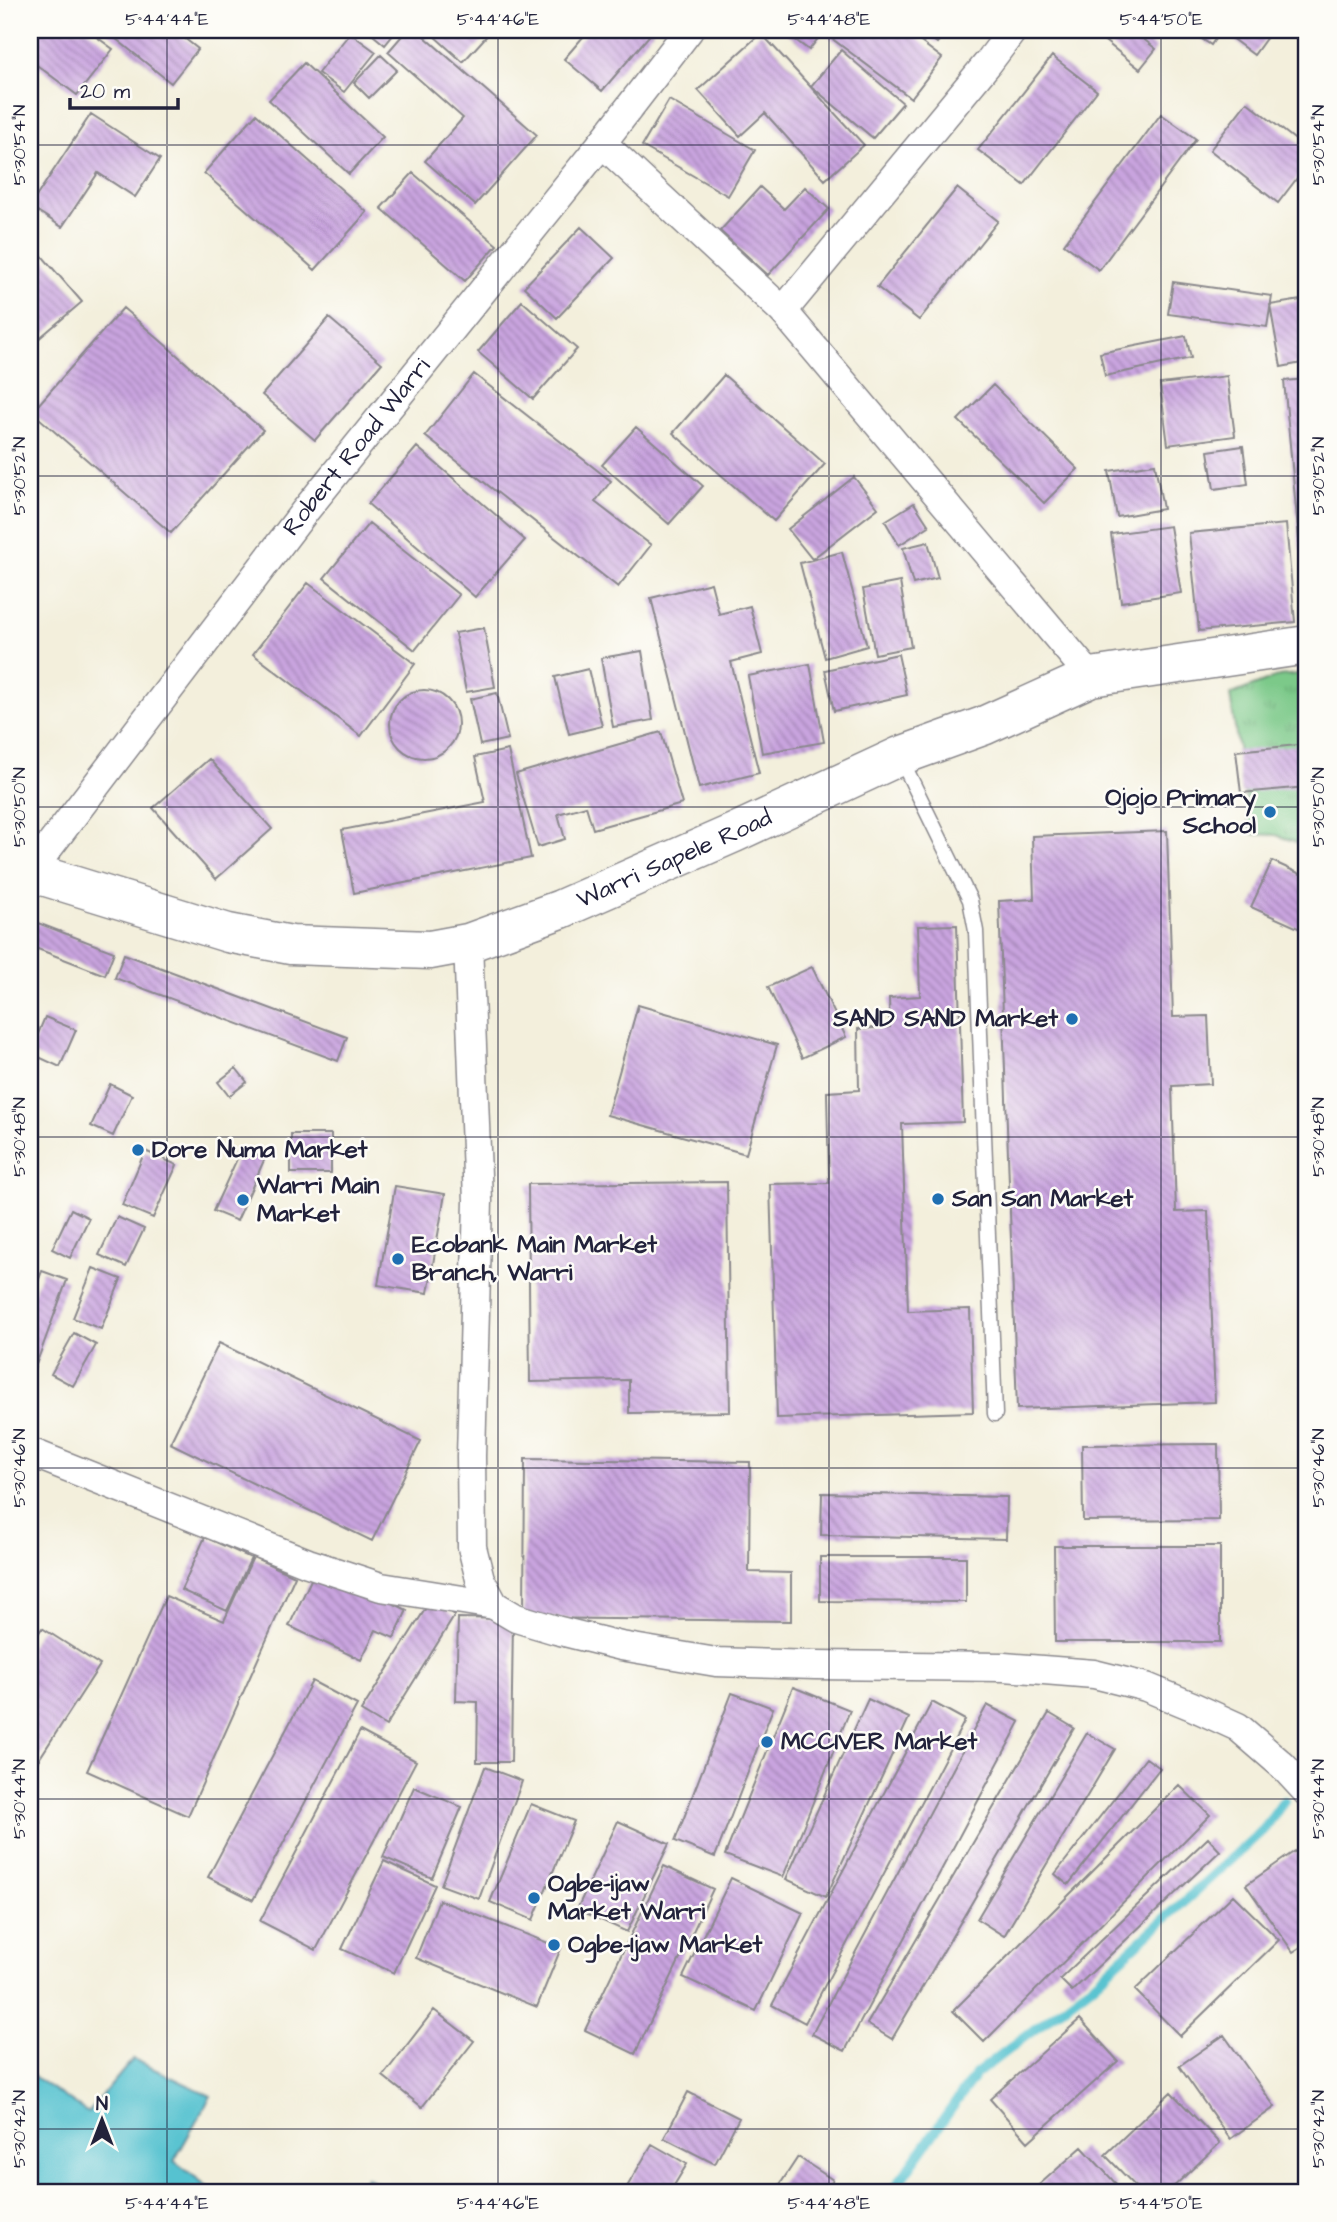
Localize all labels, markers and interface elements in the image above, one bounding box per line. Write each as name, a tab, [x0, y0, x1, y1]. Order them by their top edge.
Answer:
text: 5°44'44"E	[125, 7, 209, 32]
text: 5°44'46"E	[457, 7, 540, 32]
text: 5°44'48"E	[788, 7, 871, 32]
text: 5°44'50"E	[1119, 7, 1203, 32]
scale bar	[70, 66, 178, 110]
text: 20 m	[80, 77, 131, 106]
text: 5°30'54"N	[7, 105, 32, 185]
text: 5°30'54"N	[1306, 105, 1331, 185]
street label: Robert Road Warri	[275, 351, 439, 543]
text: 5°30'52"N	[7, 437, 32, 515]
text: 5°30'52"N	[1306, 437, 1331, 515]
text: 5°30'50"N	[7, 767, 32, 847]
text: 5°30'50"N	[1306, 767, 1331, 847]
place label: Ojojo Primary School	[1105, 781, 1257, 843]
street label: Warri Sapele Road	[571, 801, 777, 917]
marker: Ojojo Primary School	[1262, 804, 1278, 820]
place label: SAND SAND Market	[832, 1002, 1058, 1036]
marker: SAND SAND Market	[1064, 1011, 1080, 1027]
text: 5°30'48"N	[7, 1097, 32, 1177]
text: 5°30'48"N	[1306, 1097, 1331, 1177]
place label: Dore Numa Market	[152, 1133, 368, 1167]
marker: Dore Numa Market	[130, 1142, 146, 1158]
place label: Warri Main Market	[256, 1169, 379, 1231]
place label: San San Market	[951, 1182, 1134, 1216]
marker: San San Market	[930, 1191, 946, 1207]
marker: Warri Main Market	[235, 1192, 251, 1208]
place label: Ecobank Main Market Branch, Warri	[412, 1228, 657, 1290]
marker: Ecobank Main Market Branch, Warri	[390, 1251, 406, 1267]
text: 5°30'46"N	[7, 1428, 32, 1508]
text: 5°30'46"N	[1306, 1428, 1331, 1508]
place label: MCCIVER Market	[781, 1725, 977, 1759]
marker: MCCIVER Market	[759, 1734, 775, 1750]
text: 5°30'44"N	[7, 1759, 32, 1839]
text: 5°30'44"N	[1306, 1759, 1331, 1839]
place label: Ogbe-ijaw Market Warri	[548, 1867, 706, 1929]
marker: Ogbe-ijaw Market Warri	[526, 1890, 542, 1906]
place label: Ogbe-Ijaw Market	[568, 1928, 763, 1963]
marker: Ogbe-Ijaw Market	[546, 1937, 562, 1953]
north arrow	[66, 2086, 136, 2156]
text: 5°30'42"N	[7, 2090, 32, 2168]
text: 5°30'42"N	[1306, 2090, 1331, 2168]
text: N	[96, 2091, 108, 2118]
text: 5°44'44"E	[125, 2191, 209, 2216]
text: 5°44'46"E	[457, 2191, 540, 2216]
text: 5°44'48"E	[788, 2191, 871, 2216]
text: 5°44'50"E	[1119, 2191, 1203, 2216]

